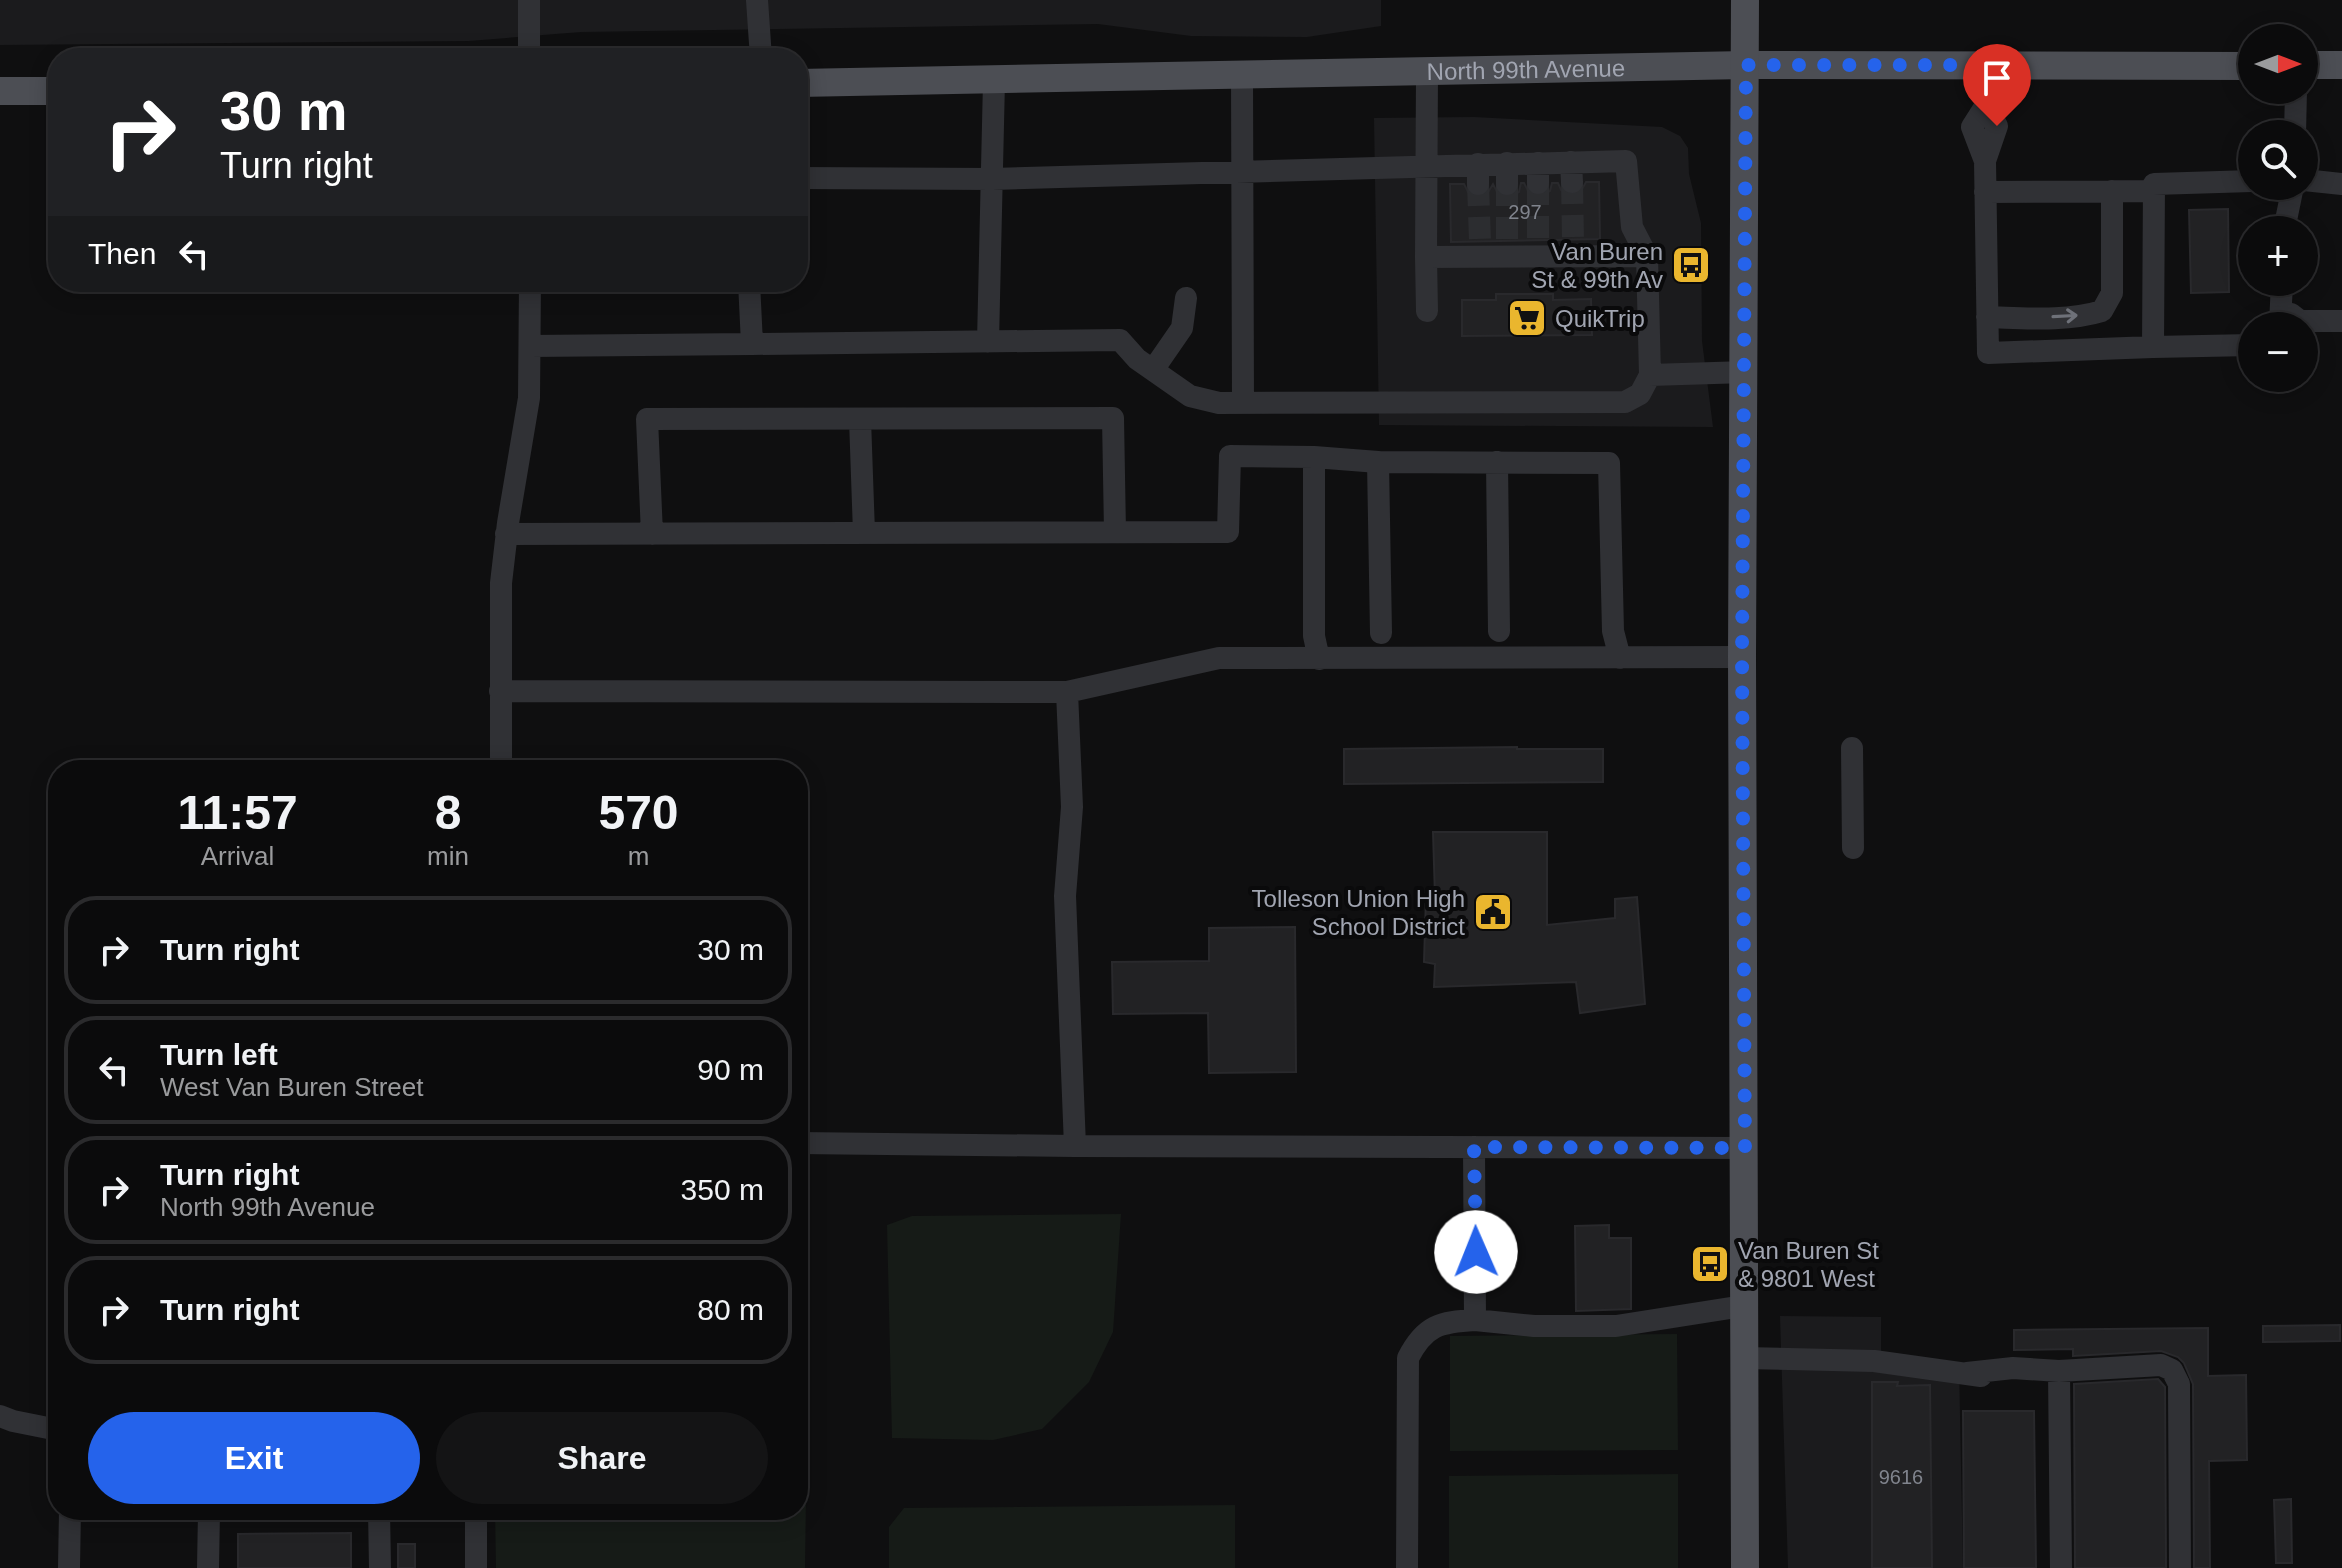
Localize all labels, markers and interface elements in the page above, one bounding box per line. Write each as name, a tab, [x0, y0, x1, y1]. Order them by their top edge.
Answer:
north arrow	[2238, 24, 2318, 104]
map controls	[2238, 24, 2318, 392]
pin	[1963, 44, 2031, 126]
street label: North 99th Avenue	[1426, 54, 1625, 85]
icon: arrive	[1975, 56, 2019, 100]
text: 30 m	[220, 79, 348, 142]
icon: right	[88, 80, 192, 184]
button: search	[2238, 120, 2318, 200]
text: Turn right	[220, 145, 373, 186]
house number: 297	[1508, 201, 1542, 223]
button: +	[2238, 216, 2318, 296]
icon: left	[172, 232, 216, 276]
text: Then	[88, 237, 156, 270]
place label: Van Buren St & 99th Av	[1531, 238, 1663, 293]
bus stop icon: Van Buren St & 99th Av	[1670, 244, 1712, 286]
supermarket icon: QuikTrip	[1506, 297, 1548, 339]
place label: QuikTrip	[1555, 305, 1645, 332]
one-way arrow	[2051, 308, 2078, 323]
button: −	[2238, 312, 2318, 392]
text: 11:57	[177, 786, 298, 839]
text: 8	[435, 786, 461, 839]
text: 570	[598, 786, 679, 839]
text: Arrival	[201, 841, 274, 871]
text: min	[427, 841, 469, 871]
text: m	[628, 841, 649, 871]
place label: Tolleson Union High School District	[1252, 885, 1465, 940]
public building icon: Tolleson Union High School District	[1472, 891, 1514, 933]
icon: right	[92, 928, 136, 972]
text: Turn right	[160, 933, 299, 966]
text: 30 m	[697, 933, 764, 966]
text: Turn left	[160, 1038, 278, 1071]
icon: left	[92, 1048, 136, 1092]
text: 90 m	[697, 1053, 764, 1086]
text: West Van Buren Street	[160, 1072, 424, 1102]
text: Turn right	[160, 1158, 299, 1191]
icon: right	[92, 1168, 136, 1212]
text: 350 m	[681, 1173, 764, 1206]
text: North 99th Avenue	[160, 1192, 375, 1222]
position arrow	[1434, 1210, 1518, 1294]
place label: Van Buren St & 9801 West	[1738, 1237, 1879, 1292]
bus stop icon: Van Buren St & 9801 West	[1689, 1243, 1731, 1285]
icon: right	[92, 1288, 136, 1332]
text: Turn right	[160, 1293, 299, 1326]
text: 80 m	[697, 1293, 764, 1326]
button: Exit	[88, 1412, 420, 1504]
button: Share	[436, 1412, 768, 1504]
house number: 9616	[1879, 1466, 1923, 1488]

